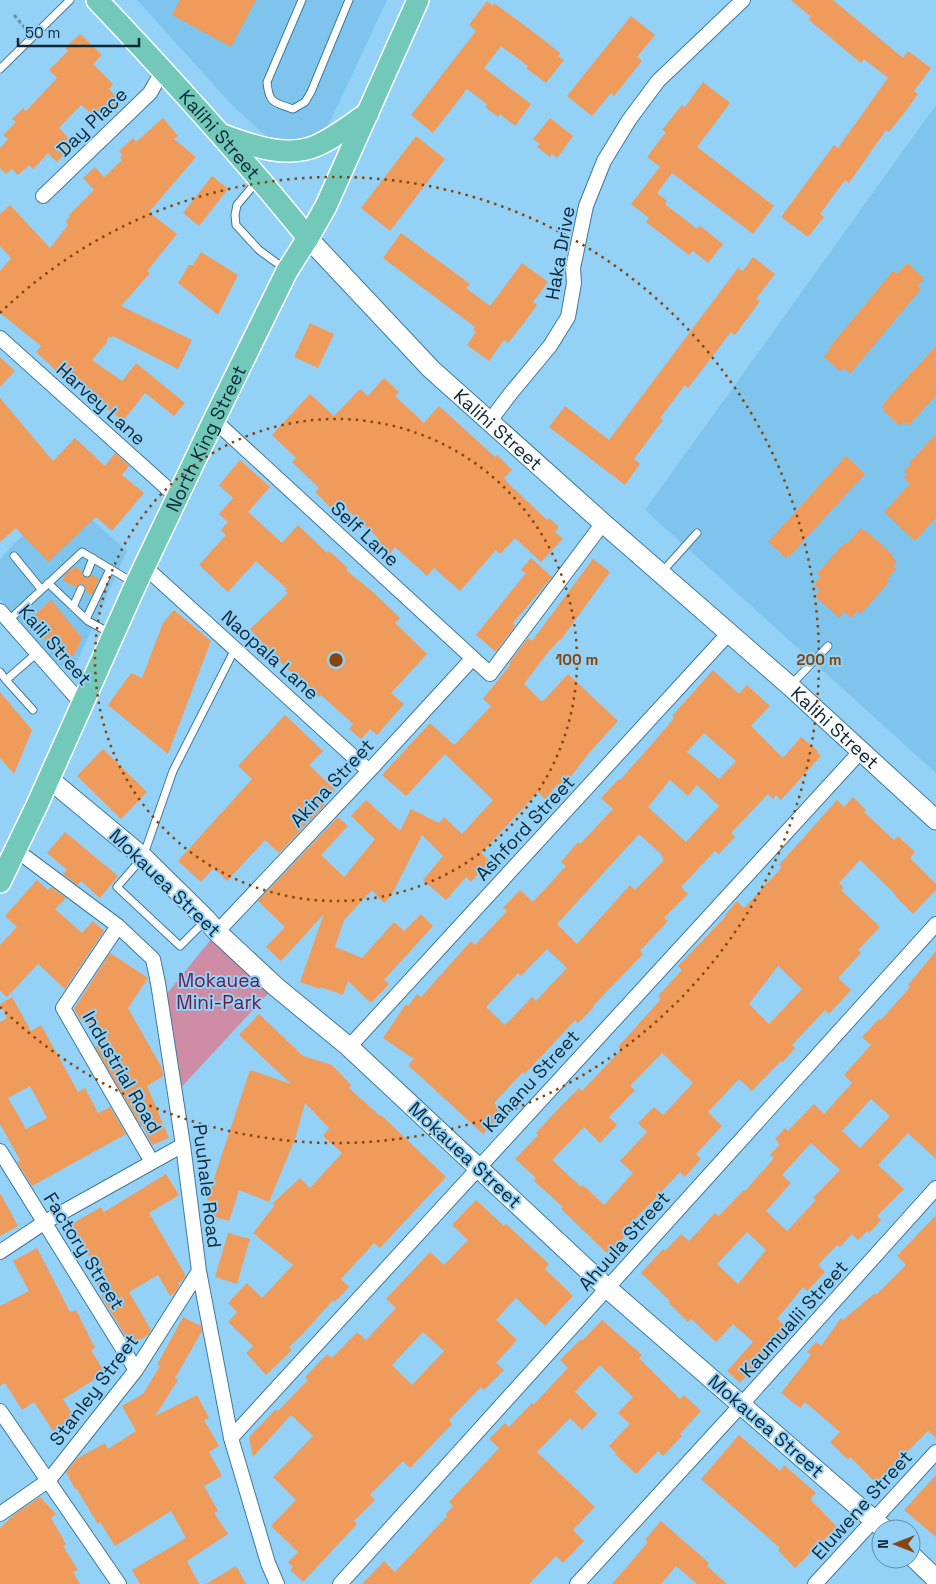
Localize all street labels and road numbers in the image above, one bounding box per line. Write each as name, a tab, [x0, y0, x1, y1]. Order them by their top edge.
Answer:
street label: Day Place	[51, 82, 133, 162]
street label: Kalihi Street	[174, 84, 266, 184]
street label: Haka Drive	[539, 204, 581, 302]
street label: Harvey Lane	[51, 357, 151, 451]
street label: North King Street	[160, 361, 252, 516]
street label: Kalihi Street	[449, 383, 548, 476]
street label: Self Lane	[325, 496, 405, 572]
street label: Kaili Street	[13, 599, 97, 691]
street label: Naopala Lane	[216, 605, 324, 705]
street label: Kalihi Street	[786, 681, 885, 774]
street label: Akina Street	[285, 733, 379, 833]
street label: Ashford Street	[470, 770, 580, 886]
street label: Mokauea Street	[104, 823, 226, 943]
street label: Industrial Road	[77, 1006, 167, 1138]
street label: Kahanu Street	[477, 1025, 585, 1137]
street label: Mokauea Street	[403, 1096, 527, 1214]
street label: Puuhale Road	[187, 1123, 227, 1249]
street label: Ahuula Street	[573, 1186, 675, 1296]
street label: Factory Street	[38, 1188, 130, 1314]
street label: Kaumualii Street	[735, 1255, 853, 1383]
street label: Stanley Street	[44, 1329, 144, 1451]
street label: Mokauea Street	[703, 1369, 829, 1483]
street label: Eluwene Street	[806, 1445, 918, 1565]

